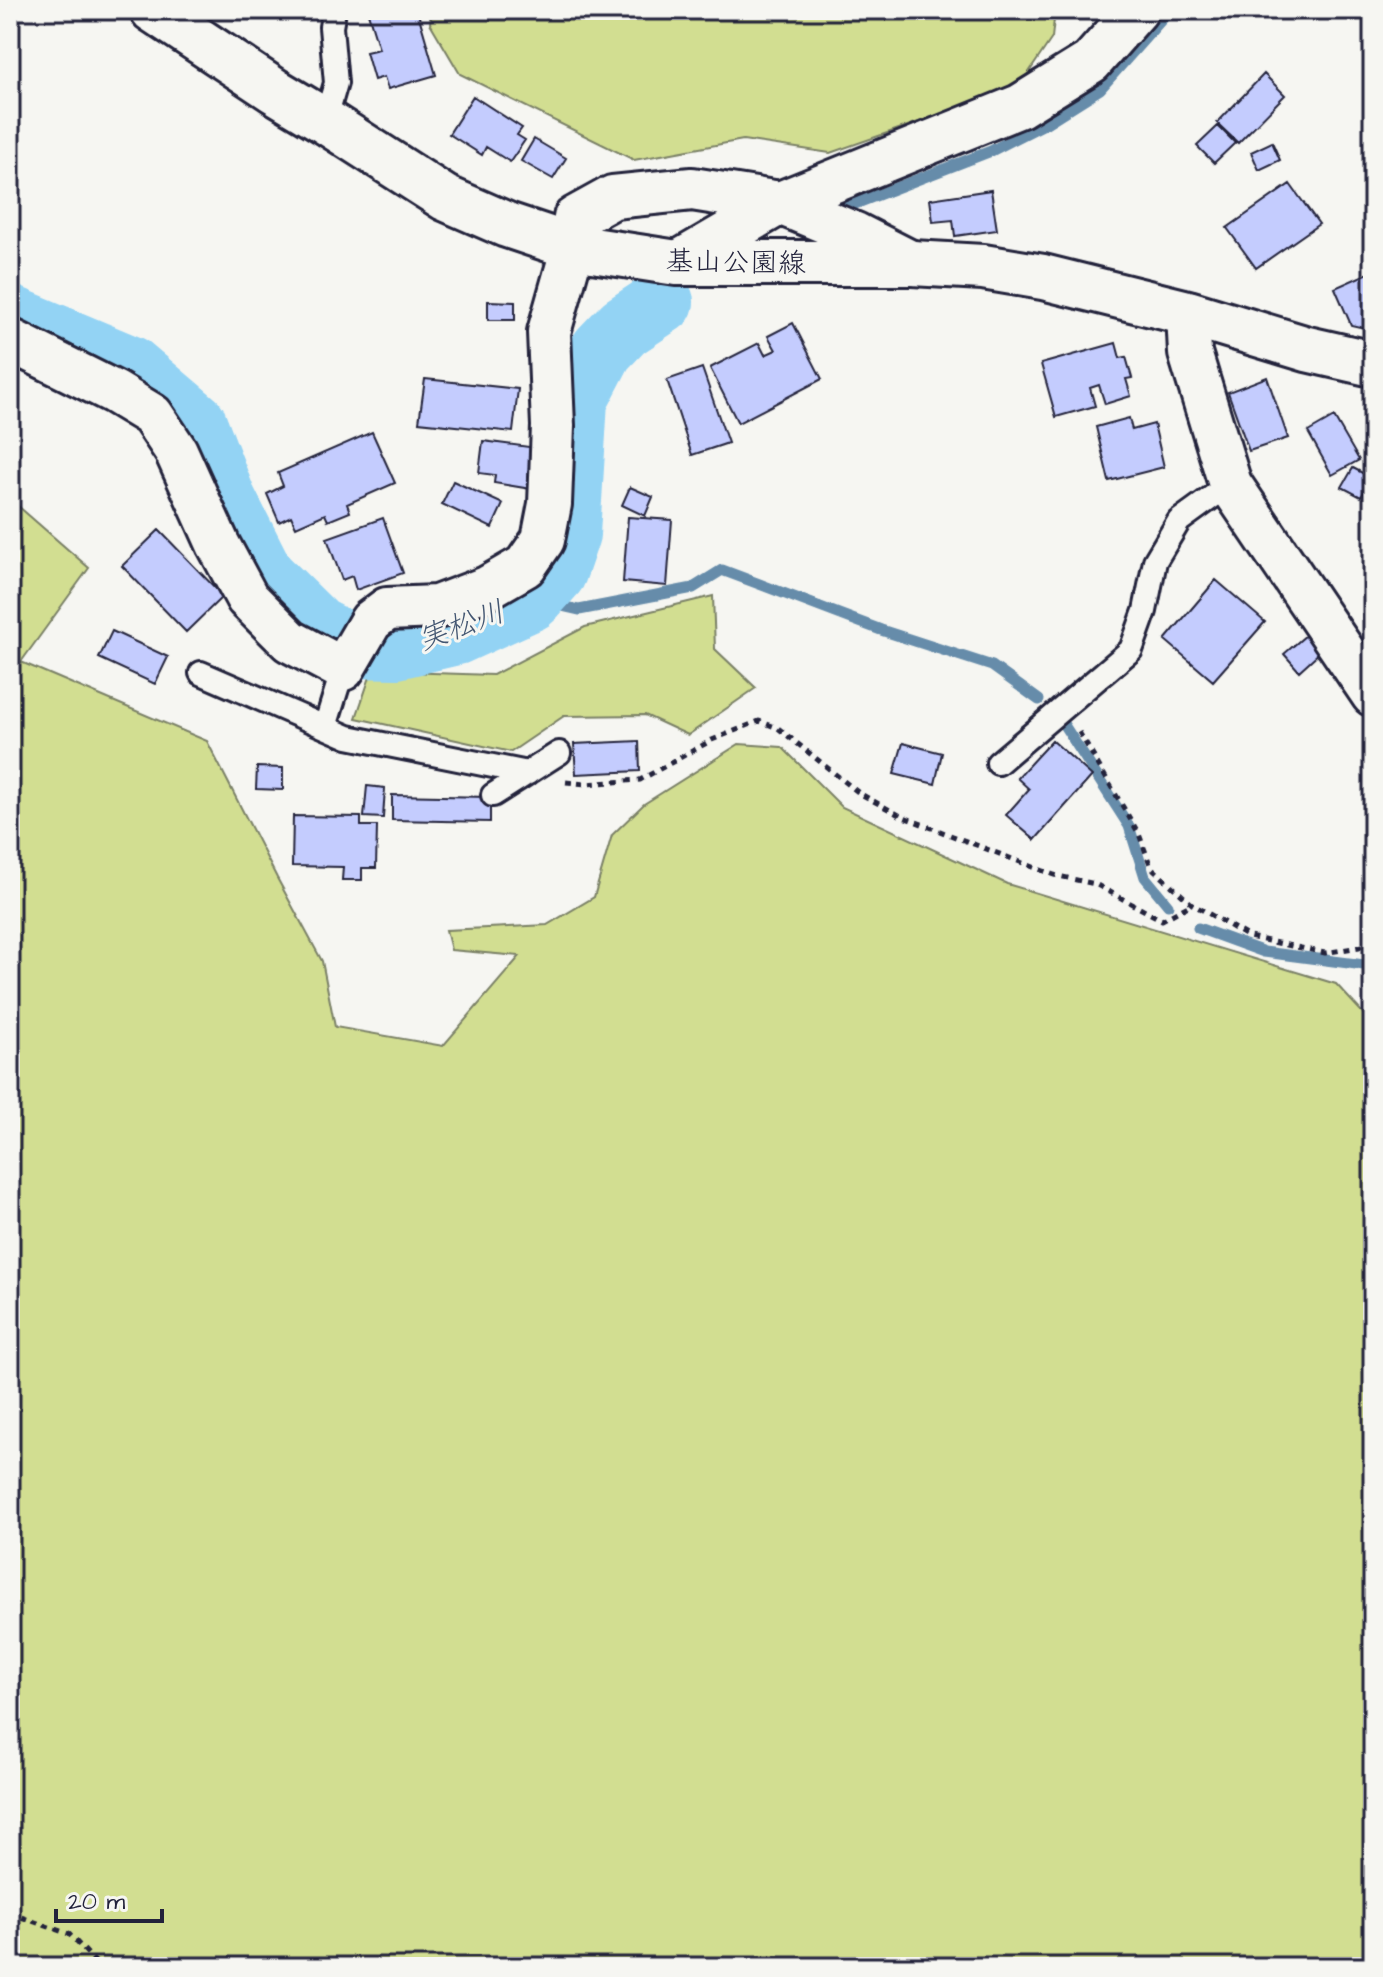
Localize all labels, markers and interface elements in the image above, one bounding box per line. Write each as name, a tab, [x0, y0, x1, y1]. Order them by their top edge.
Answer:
street label: 基山公園線	[666, 242, 806, 283]
water label: 実松川	[412, 591, 511, 661]
scale bar	[56, 1873, 162, 1923]
text: 20 m	[68, 1885, 125, 1919]

